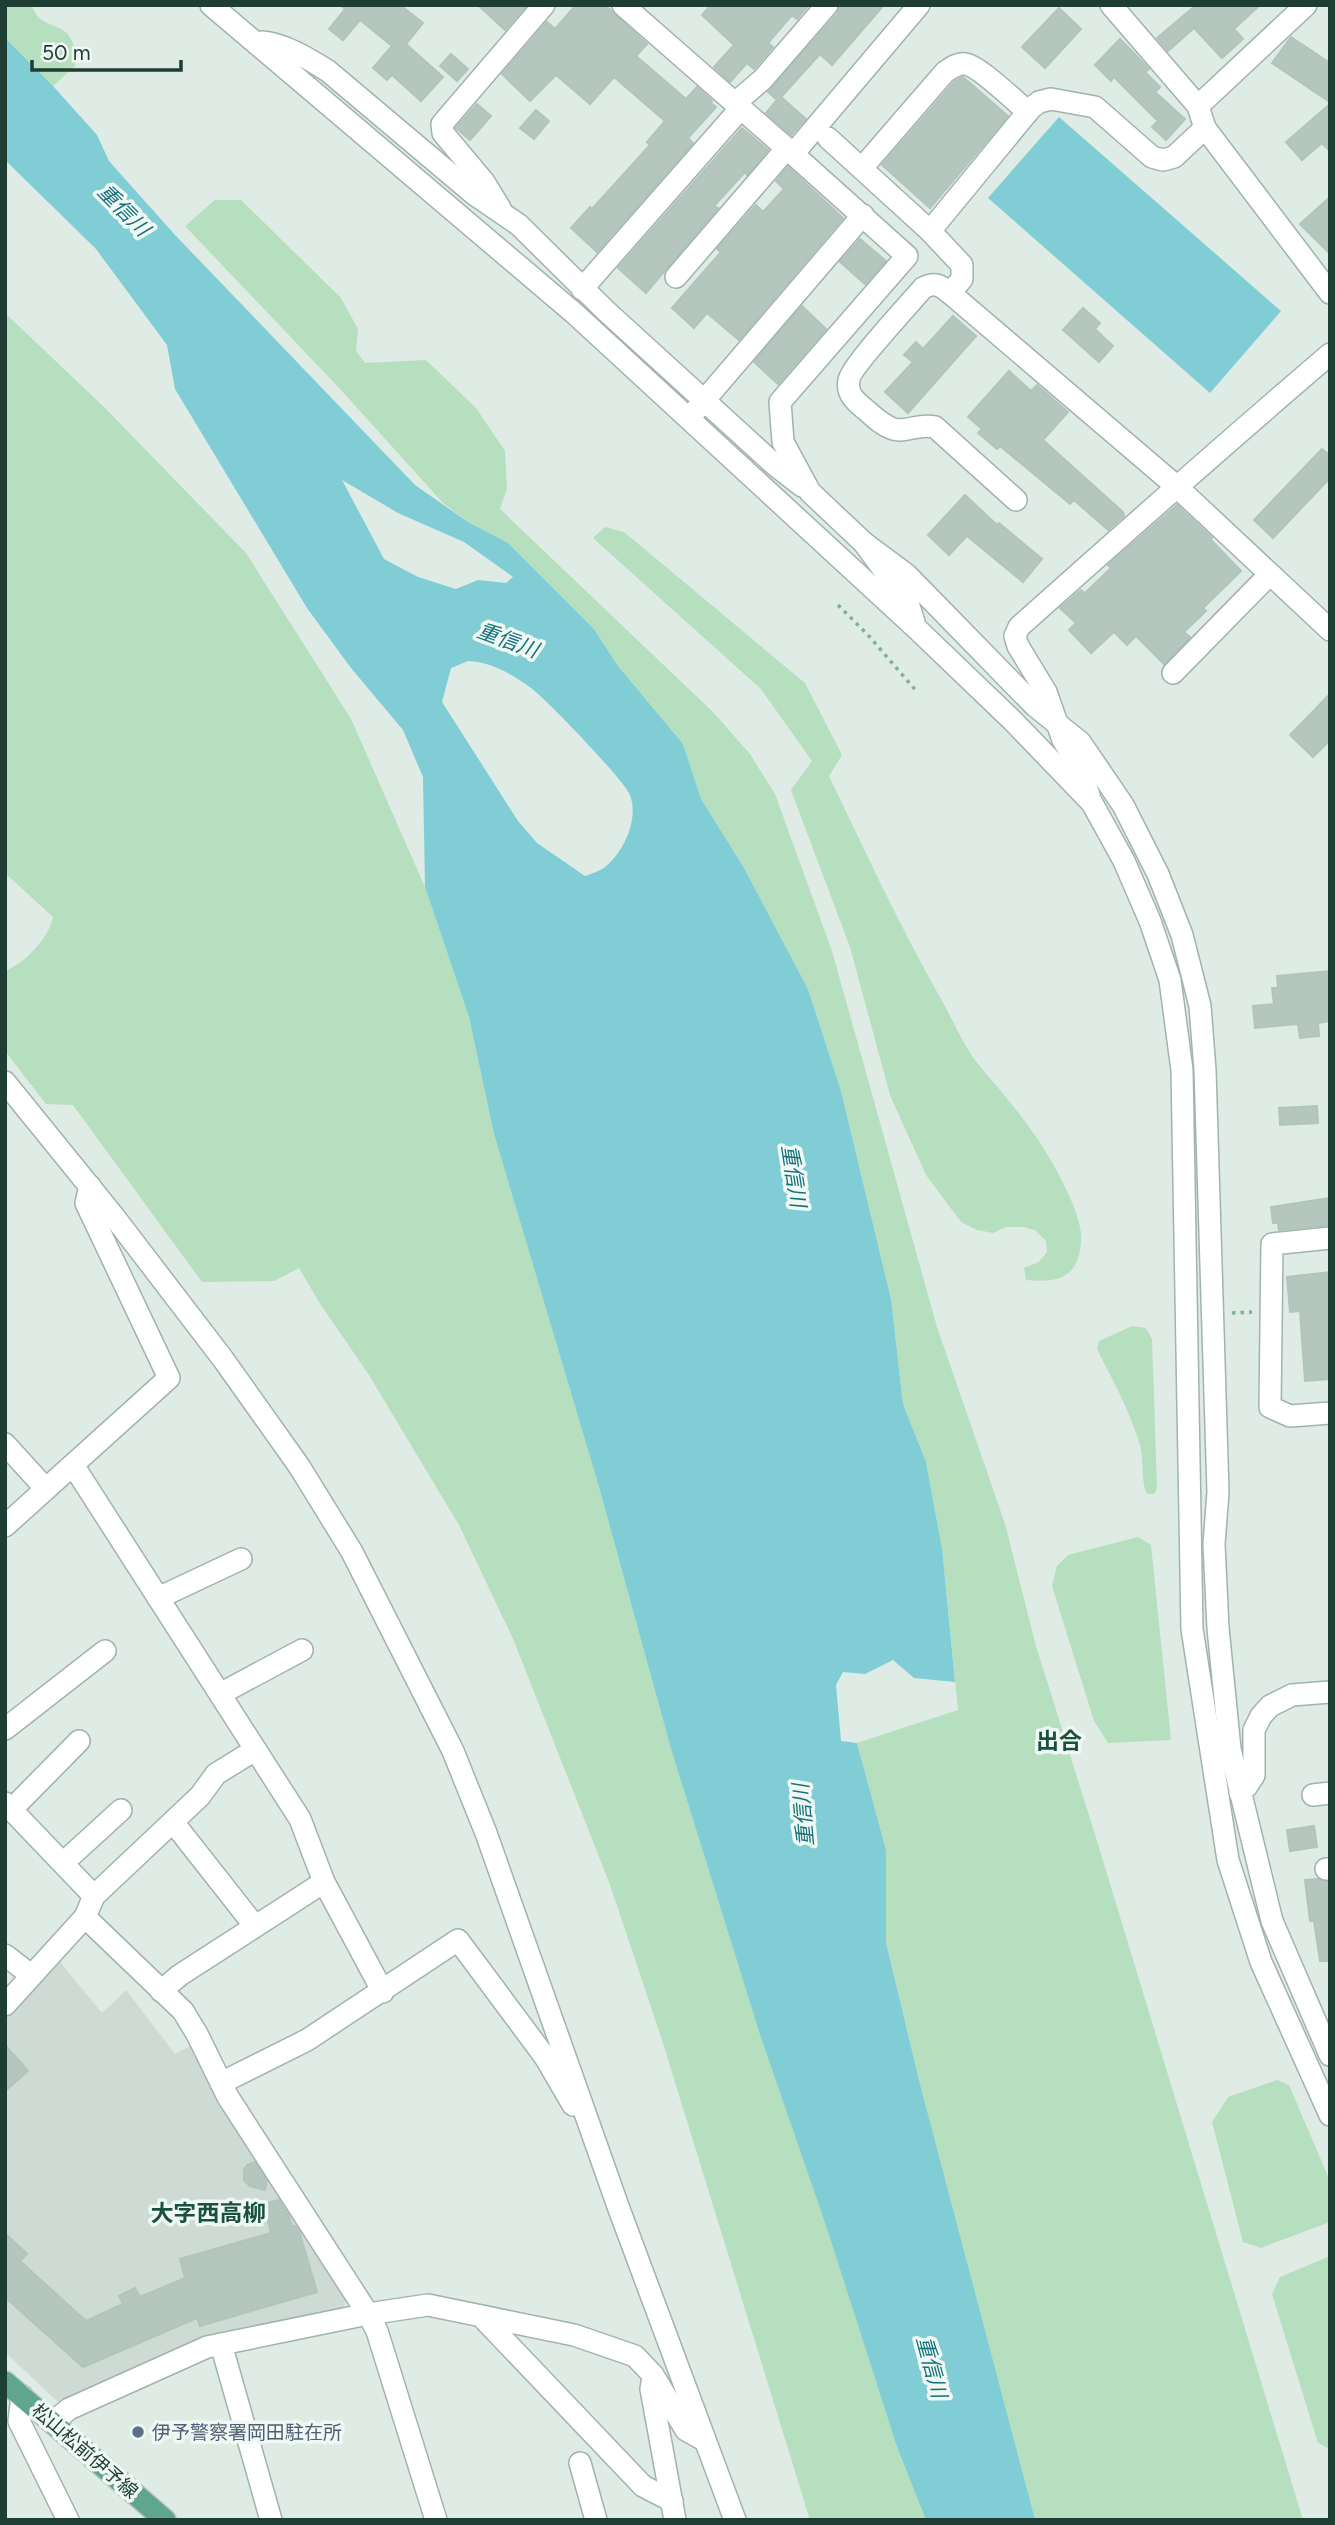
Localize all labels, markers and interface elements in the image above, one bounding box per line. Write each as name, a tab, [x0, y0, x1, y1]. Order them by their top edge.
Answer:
scale bar	[32, 28, 180, 72]
text: 50 m	[42, 40, 91, 65]
water label: 重信川	[93, 179, 157, 243]
water label: 重信川	[474, 617, 544, 663]
water label: 重信川	[777, 1143, 812, 1211]
district label: 出合	[1036, 1727, 1082, 1755]
water label: 重信川	[788, 1781, 818, 1847]
district label: 大字西高柳	[151, 2199, 266, 2227]
water label: 重信川	[912, 2333, 953, 2403]
street label: 松山松前伊予線	[27, 2399, 143, 2503]
place label: 伊予警察署岡田駐在所	[152, 2421, 342, 2444]
marker: 伊予警察署岡田駐在所	[130, 2424, 146, 2440]

